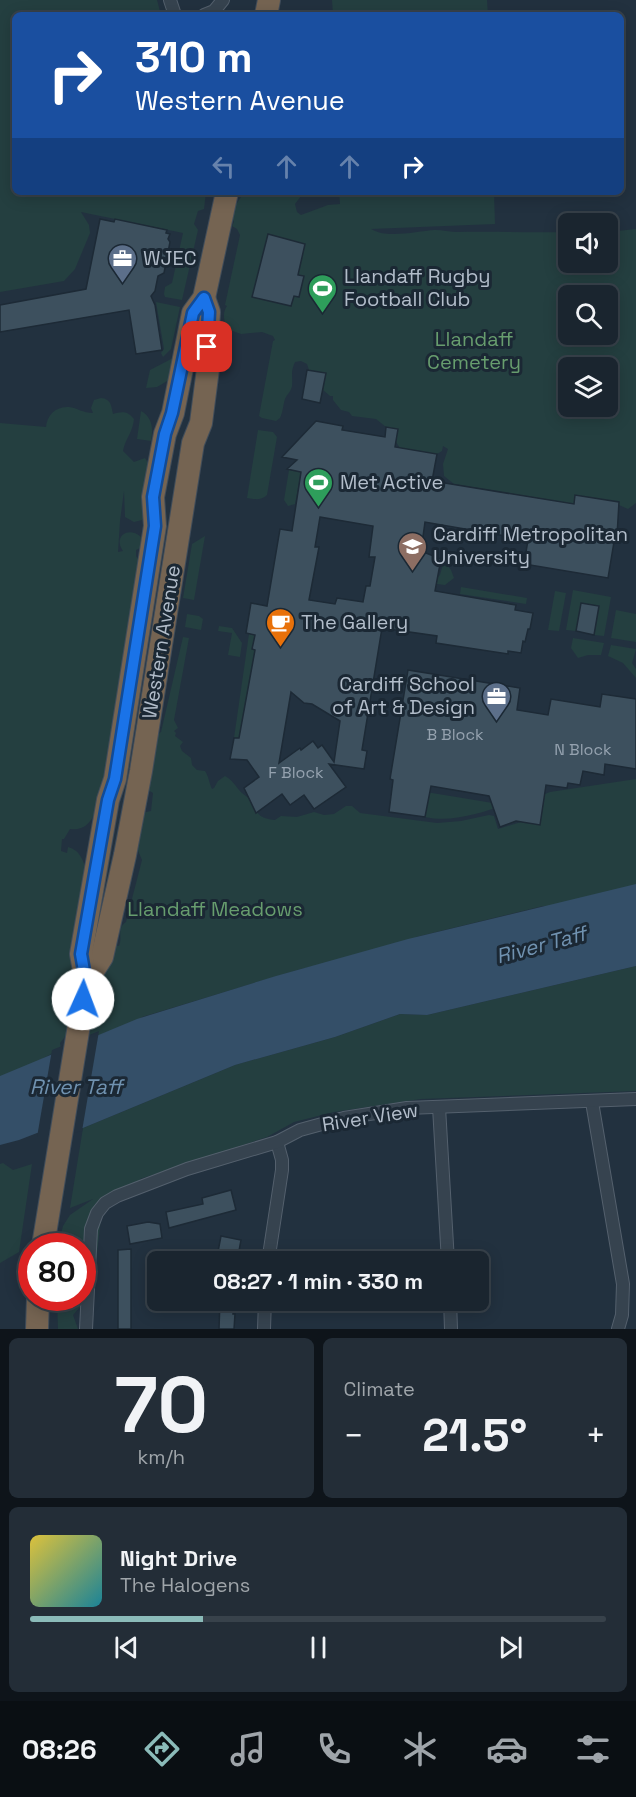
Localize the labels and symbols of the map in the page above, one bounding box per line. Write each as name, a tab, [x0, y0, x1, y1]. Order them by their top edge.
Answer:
office icon: WJEC	[106, 242, 138, 284]
place label: WJEC	[143, 245, 196, 271]
place label: Llandaff Rugby Football Club	[344, 263, 491, 312]
sports icon: Llandaff Rugby Football Club	[307, 272, 339, 314]
pin	[181, 321, 232, 372]
park label: Llandaff Cemetery	[427, 326, 521, 375]
sports icon: Met Active	[303, 466, 335, 508]
place label: Met Active	[340, 469, 443, 495]
place label: Cardiff Metropolitan University	[433, 521, 628, 570]
school or university icon: Cardiff Metropolitan University	[396, 530, 428, 572]
street label: Western Avenue	[136, 563, 186, 721]
cafe icon: The Gallery	[264, 606, 296, 648]
place label: The Gallery	[301, 609, 408, 635]
place label: Cardiff School of Art & Design	[332, 671, 475, 720]
office icon: Cardiff School of Art & Design	[480, 680, 512, 722]
house number: B Block	[426, 724, 484, 745]
house number: N Block	[554, 739, 612, 760]
house number: F Block	[268, 762, 324, 783]
park label: Llandaff Meadows	[127, 896, 303, 922]
water label: River Taff	[493, 919, 592, 970]
position arrow	[51, 967, 115, 1031]
water label: River Taff	[30, 1073, 125, 1100]
street label: River View	[320, 1097, 420, 1137]
speed limit sign: 80	[18, 1233, 96, 1311]

